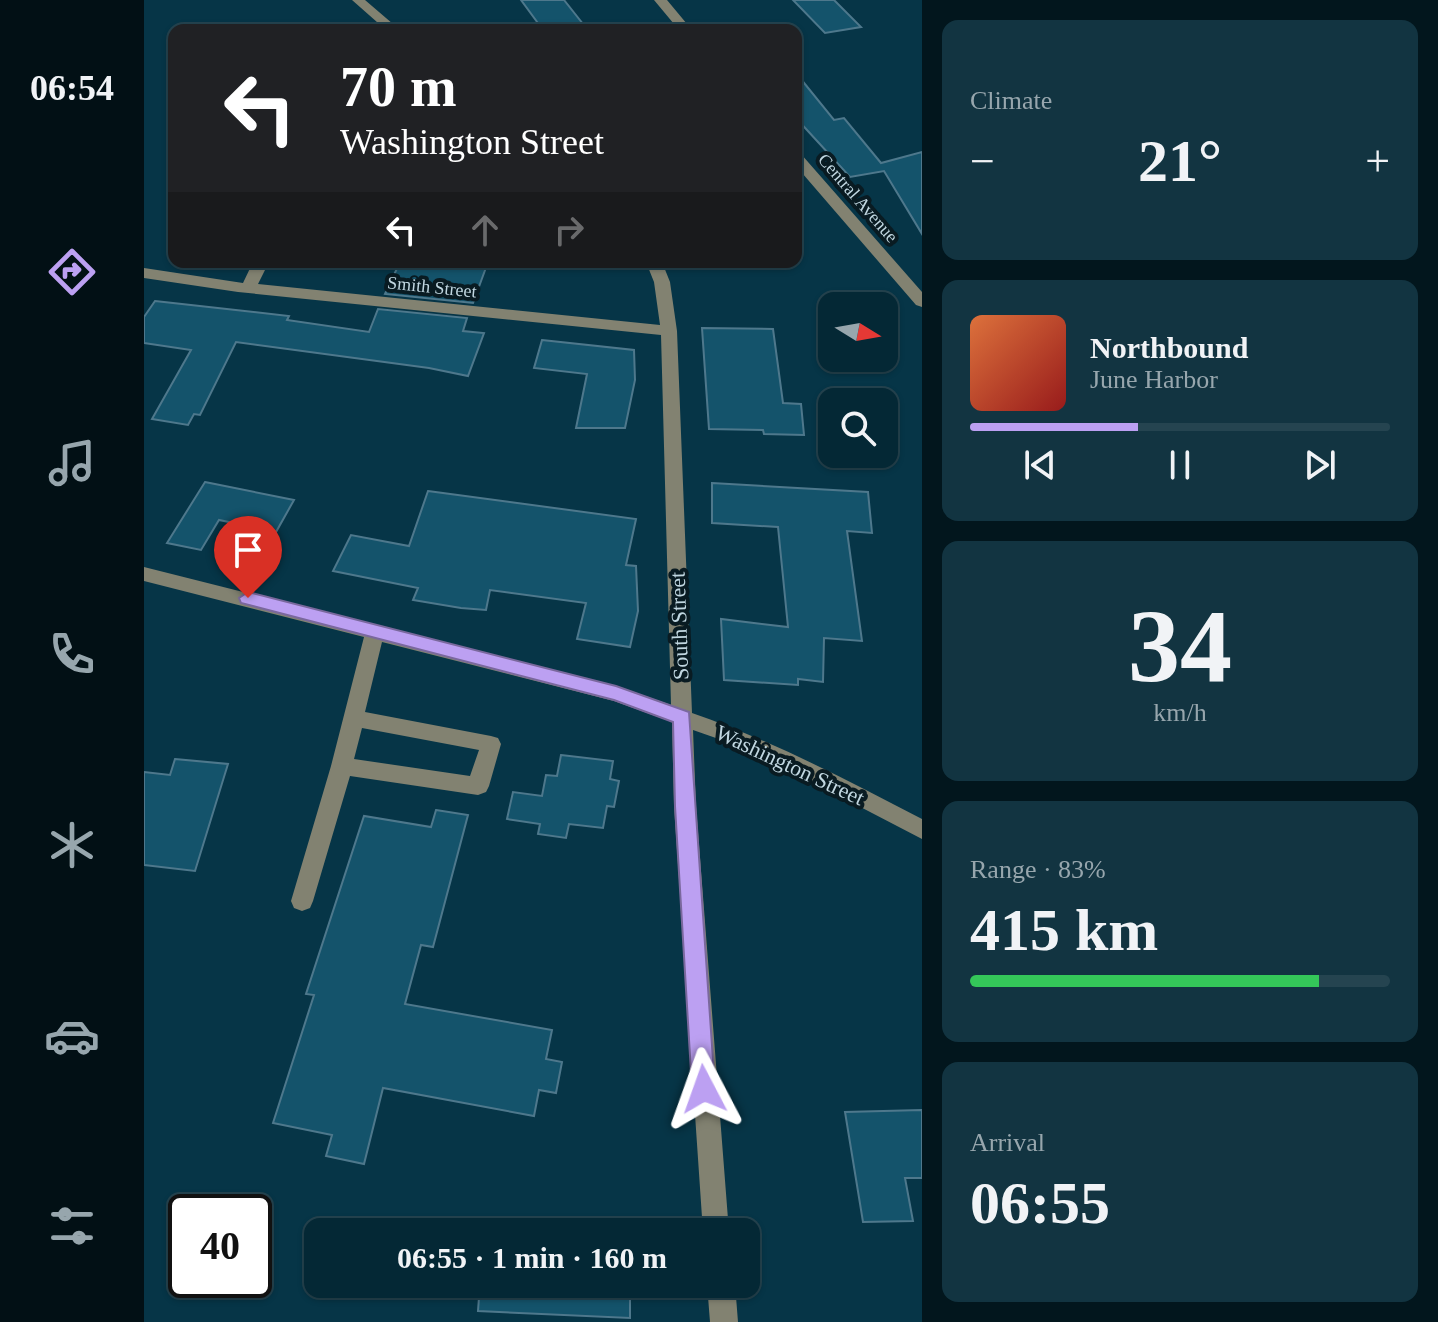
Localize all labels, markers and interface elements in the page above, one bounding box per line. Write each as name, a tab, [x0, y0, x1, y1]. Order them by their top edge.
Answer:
icon: left	[208, 56, 312, 160]
text: 70 m	[340, 56, 457, 118]
text: 06:54	[30, 68, 114, 108]
text: Climate	[970, 86, 1052, 115]
text: Washington Street	[340, 122, 604, 162]
text: 21°	[1138, 128, 1222, 194]
text: −	[970, 137, 995, 186]
text: +	[1365, 137, 1390, 186]
street label: Central Avenue	[814, 149, 902, 247]
icon: left	[379, 208, 423, 252]
icon: ahead	[463, 208, 507, 252]
icon: right	[547, 208, 591, 252]
icon: directions	[44, 244, 100, 300]
street label: Smith Street	[386, 272, 478, 302]
north arrow	[818, 292, 898, 372]
map controls	[818, 292, 898, 468]
text: Northbound	[1090, 331, 1248, 364]
text: June Harbor	[1090, 365, 1218, 394]
button: search	[818, 388, 898, 468]
icon: music	[44, 435, 100, 491]
icon: previous	[1018, 443, 1062, 487]
icon: pause	[1158, 443, 1202, 487]
icon: next	[1298, 443, 1342, 487]
pin	[214, 516, 282, 598]
icon: arrive	[226, 528, 270, 572]
street label: South Street	[665, 572, 693, 680]
text: 34	[1128, 588, 1232, 703]
icon: phone	[44, 626, 100, 682]
text: km/h	[1153, 698, 1207, 727]
street label: Washington Street	[712, 720, 868, 810]
icon: climate	[44, 817, 100, 873]
text: Range · 83%	[970, 855, 1106, 884]
text: 415 km	[970, 897, 1158, 963]
icon: car	[44, 1008, 100, 1064]
position arrow	[662, 1047, 746, 1131]
text: Arrival	[970, 1128, 1045, 1157]
text: 06:55	[970, 1170, 1110, 1236]
speed limit sign: 40	[168, 1194, 272, 1298]
icon: filters	[44, 1198, 100, 1254]
text: 06:55 · 1 min · 160 m	[397, 1241, 667, 1274]

